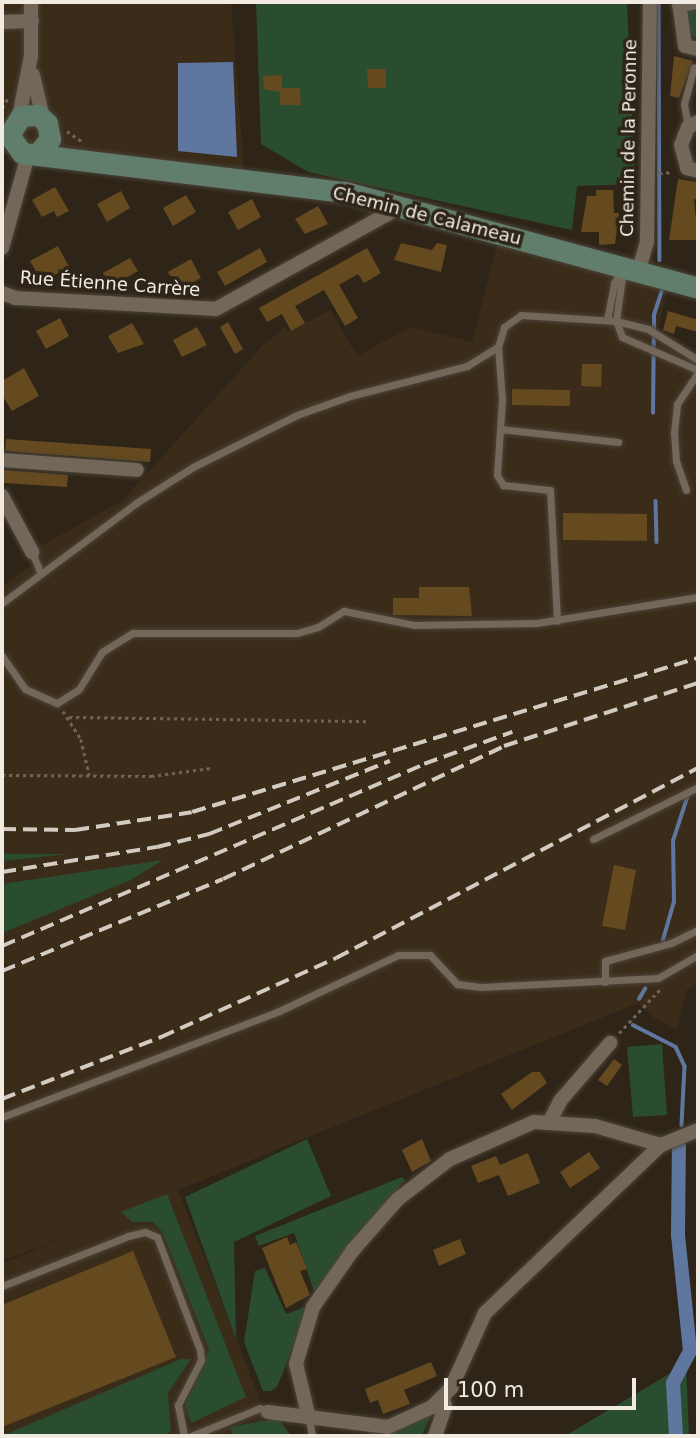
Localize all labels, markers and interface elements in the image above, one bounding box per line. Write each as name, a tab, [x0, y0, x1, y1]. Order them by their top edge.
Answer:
street label: Chemin de la Peronne	[616, 39, 642, 237]
street label: Chemin de Calameau	[330, 182, 524, 250]
street label: Rue Étienne Carrère	[19, 267, 201, 301]
scale bar	[448, 1364, 640, 1408]
text: 100 m	[457, 1378, 524, 1402]

